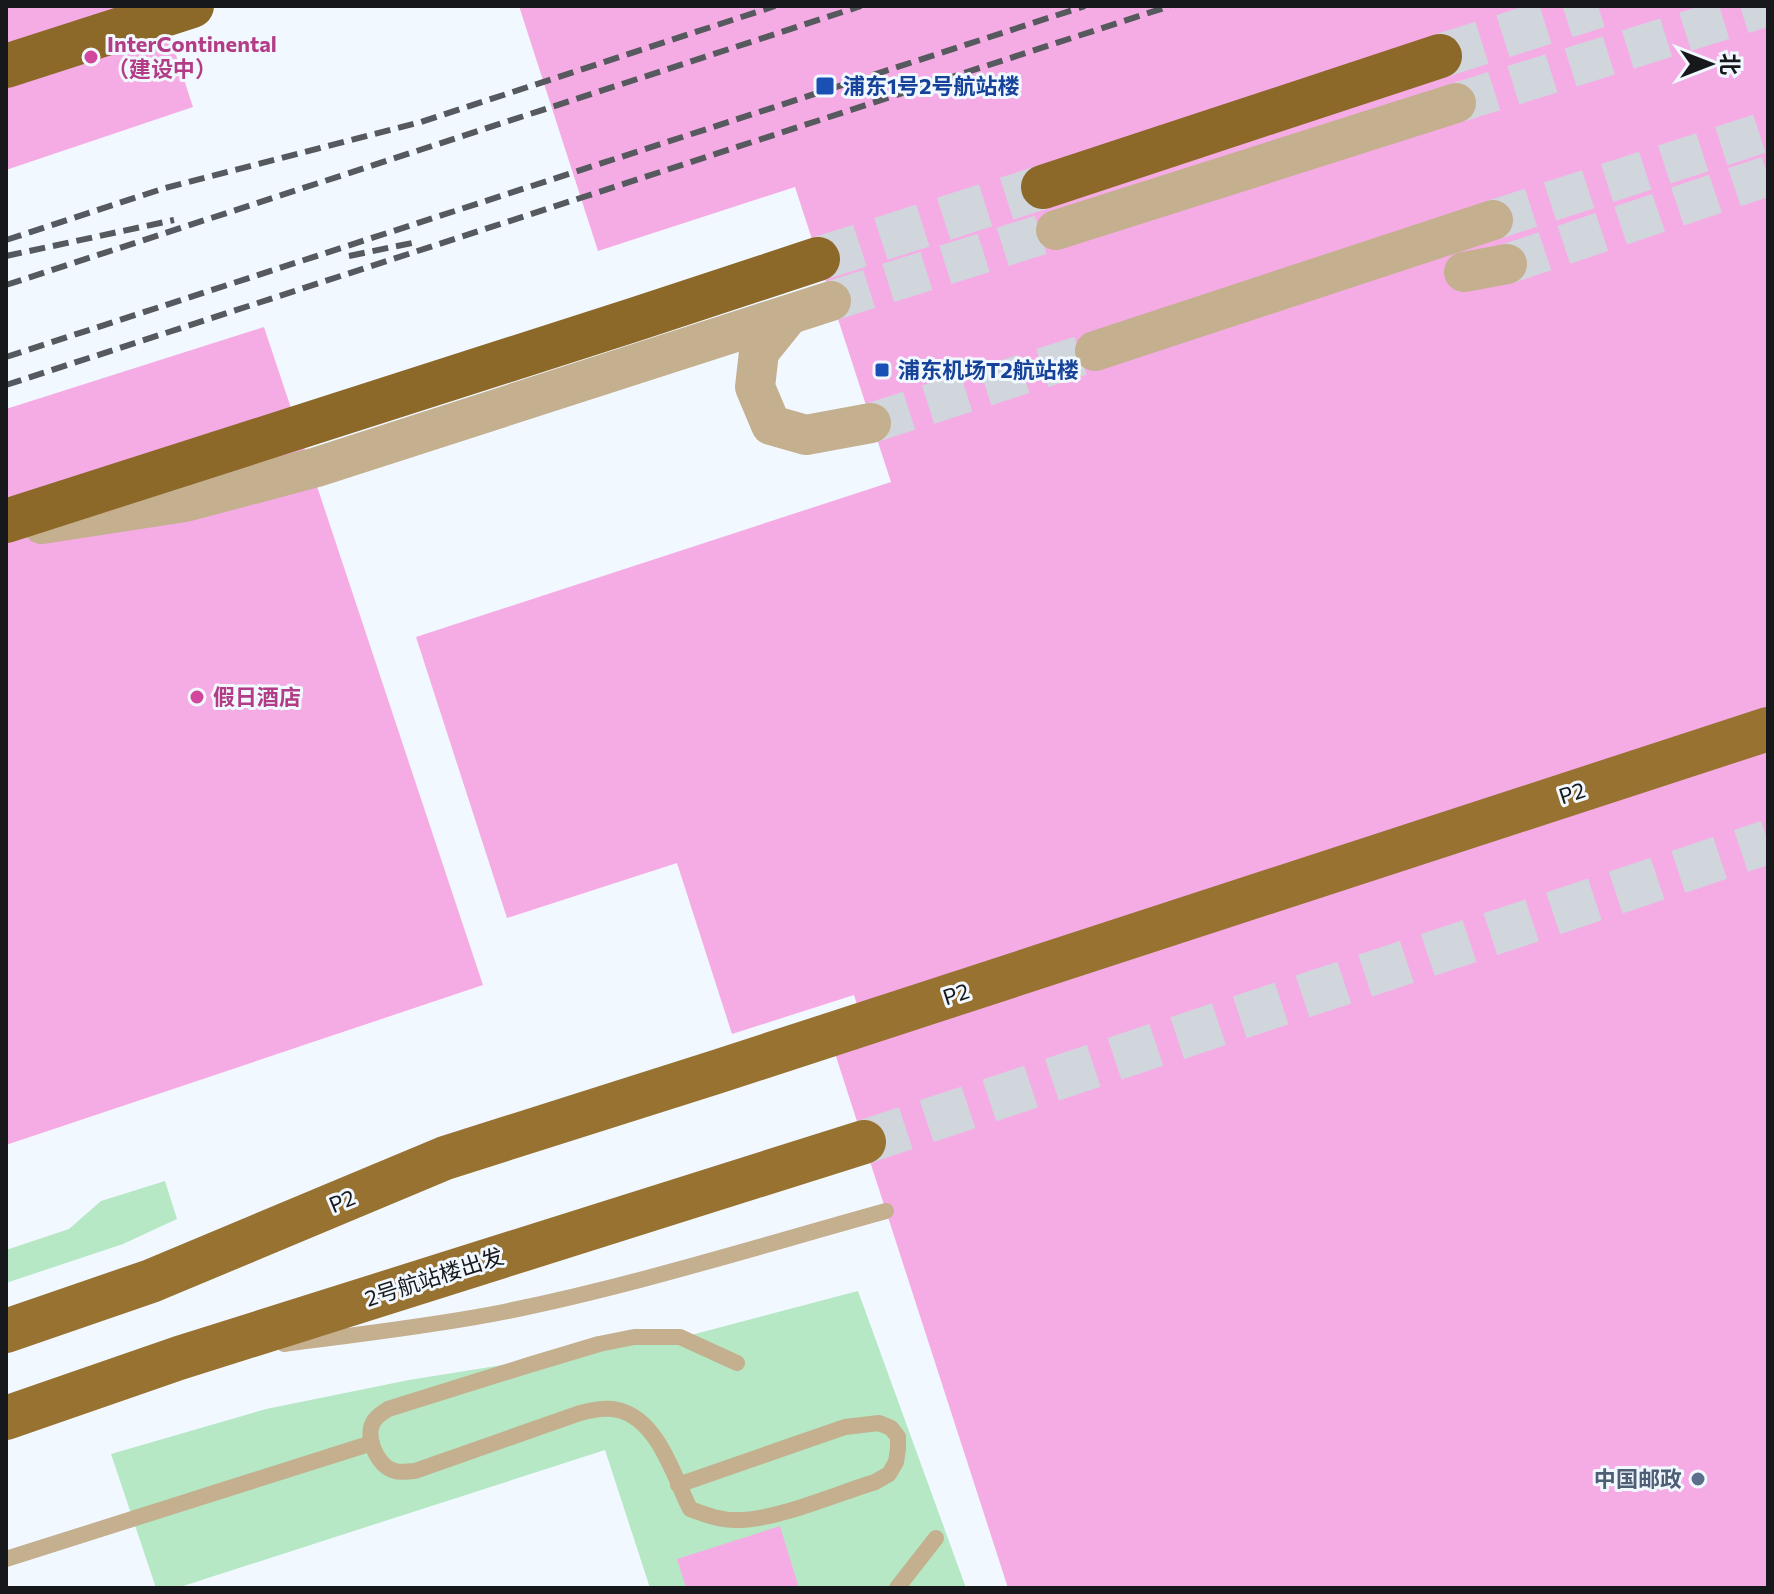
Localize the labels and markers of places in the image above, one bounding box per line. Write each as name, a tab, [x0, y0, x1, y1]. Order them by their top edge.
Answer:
place label: InterContinental （建设中）	[107, 30, 277, 82]
marker: InterContinental （建设中）	[82, 48, 100, 66]
place label: 浦东1号2号航站楼	[843, 72, 1019, 99]
marker: 浦东1号2号航站楼	[814, 75, 836, 97]
place label: 浦东机场T2航站楼	[898, 356, 1079, 383]
marker: 浦东机场T2航站楼	[873, 361, 891, 379]
place label: 假日酒店	[213, 683, 301, 710]
marker: 假日酒店	[188, 688, 206, 706]
place label: 中国邮政	[1594, 1465, 1682, 1492]
marker: 中国邮政	[1689, 1470, 1707, 1488]

